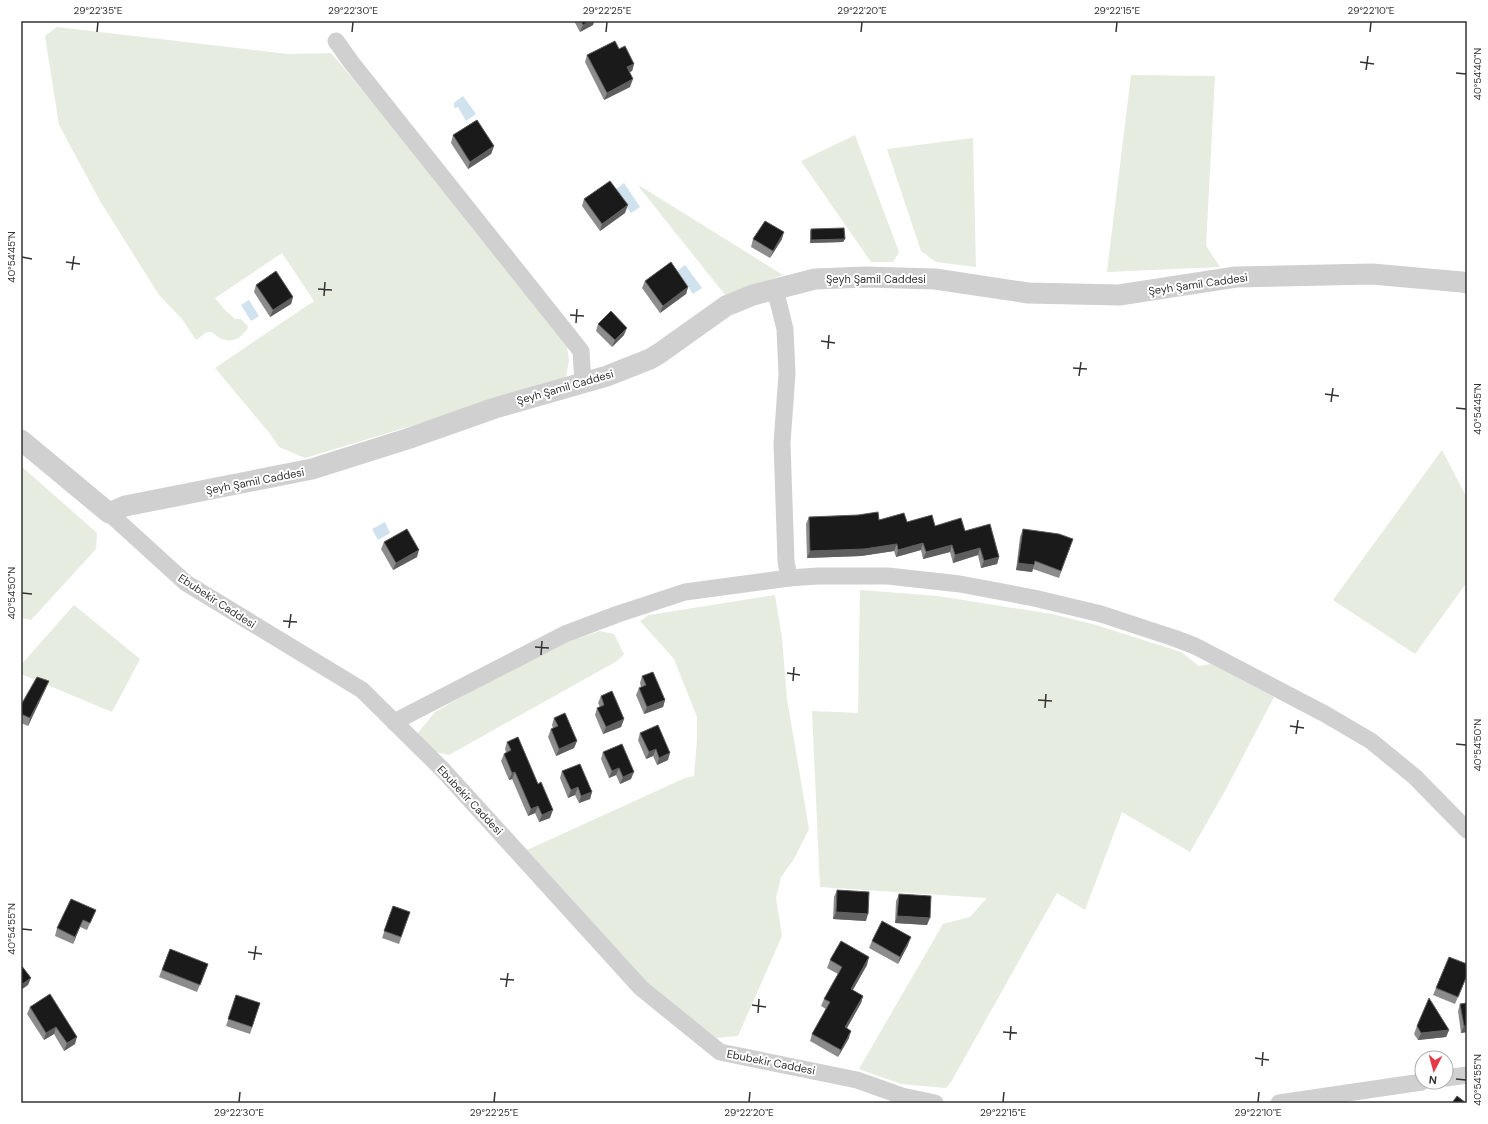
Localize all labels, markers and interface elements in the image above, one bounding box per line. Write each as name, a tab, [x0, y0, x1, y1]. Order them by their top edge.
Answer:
text: 29°22'35"E	[74, 4, 123, 17]
text: 29°22'30"E	[328, 4, 378, 17]
text: 29°22'25"E	[583, 4, 632, 17]
text: 29°22'20"E	[837, 4, 887, 17]
text: 29°22'15"E	[1094, 4, 1140, 17]
text: 29°22'10"E	[1348, 4, 1395, 17]
text: 40°54'40"N	[1471, 48, 1484, 100]
text: 40°54'45"N	[5, 231, 18, 283]
street label: Şeyh Şamil Caddesi	[1147, 270, 1249, 298]
street label: Şeyh Şamil Caddesi	[826, 272, 926, 286]
street label: Şeyh Şamil Caddesi	[515, 366, 615, 408]
text: 40°54'45"N	[1471, 383, 1484, 435]
street label: Şeyh Şamil Caddesi	[205, 465, 305, 497]
text: 40°54'50"N	[5, 567, 18, 619]
street label: Ebubekir Caddesi	[176, 571, 258, 631]
text: 40°54'50"N	[1471, 719, 1484, 771]
street label: Ebubekir Caddesi	[434, 762, 506, 838]
text: 40°54'55"N	[5, 903, 18, 955]
street label: Ebubekir Caddesi	[726, 1047, 816, 1077]
north arrow	[1414, 1050, 1454, 1090]
text: 40°54'55"N	[1471, 1054, 1484, 1106]
text: N	[1428, 1073, 1438, 1087]
text: 29°22'30"E	[214, 1106, 264, 1119]
text: 29°22'25"E	[470, 1106, 519, 1119]
text: 29°22'20"E	[724, 1106, 774, 1119]
text: 29°22'15"E	[980, 1106, 1026, 1119]
text: 29°22'10"E	[1235, 1106, 1282, 1119]

